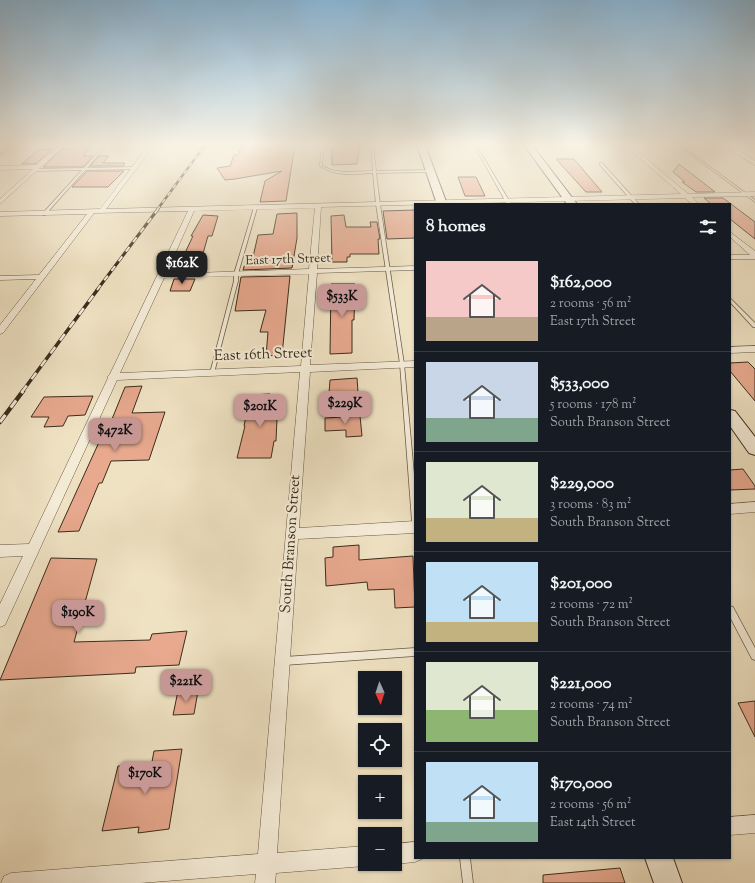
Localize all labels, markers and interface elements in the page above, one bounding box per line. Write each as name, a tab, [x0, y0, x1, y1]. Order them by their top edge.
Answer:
text: 8 homes	[426, 215, 486, 239]
icon: filters	[697, 216, 719, 238]
street label: East 17th Street	[245, 249, 332, 270]
pin: $162K	[154, 251, 210, 285]
text: $162K	[165, 255, 199, 273]
text: $162,000	[550, 271, 612, 295]
icon: home	[458, 277, 506, 325]
pin: $533K	[314, 284, 370, 318]
text: $533K	[326, 288, 358, 306]
text: 2 rooms · 56 m²	[550, 295, 631, 313]
text: East 17th Street	[550, 313, 636, 331]
street label: East 16th Street	[213, 343, 313, 367]
text: $533,000	[550, 372, 609, 396]
icon: home	[458, 378, 506, 426]
pin: $229K	[317, 391, 373, 425]
pin: $201K	[232, 394, 288, 428]
text: $229K	[328, 395, 362, 413]
text: 5 rooms · 178 m²	[550, 396, 636, 414]
text: $201K	[243, 398, 277, 416]
text: South Branson Street	[550, 414, 670, 432]
pin: $472K	[87, 418, 143, 452]
text: $472K	[97, 422, 133, 440]
text: $229,000	[550, 472, 614, 496]
street label: South Branson Street	[276, 474, 306, 614]
icon: home	[458, 478, 506, 526]
text: 3 rooms · 83 m²	[550, 496, 631, 514]
text: South Branson Street	[550, 514, 670, 532]
text: $201,000	[550, 572, 612, 596]
icon: home	[458, 578, 506, 626]
text: 2 rooms · 72 m²	[550, 596, 633, 614]
pin: $190K	[50, 600, 106, 634]
text: $190K	[61, 604, 95, 622]
text: South Branson Street	[550, 614, 670, 632]
pin: $221K	[158, 669, 214, 703]
north arrow	[358, 671, 402, 715]
map controls	[358, 671, 402, 871]
text: $221,000	[550, 672, 612, 696]
text: $221K	[170, 673, 202, 691]
icon: home	[458, 678, 506, 726]
text: 2 rooms · 74 m²	[550, 696, 633, 714]
text: South Branson Street	[550, 714, 670, 732]
button: locate	[358, 723, 402, 767]
pin: $170K	[117, 761, 173, 795]
text: $170K	[128, 765, 162, 783]
text: $170,000	[550, 772, 612, 796]
button: +	[358, 775, 402, 819]
icon: home	[458, 778, 506, 826]
text: 2 rooms · 56 m²	[550, 796, 631, 814]
text: East 14th Street	[550, 814, 635, 832]
button: −	[358, 827, 402, 871]

